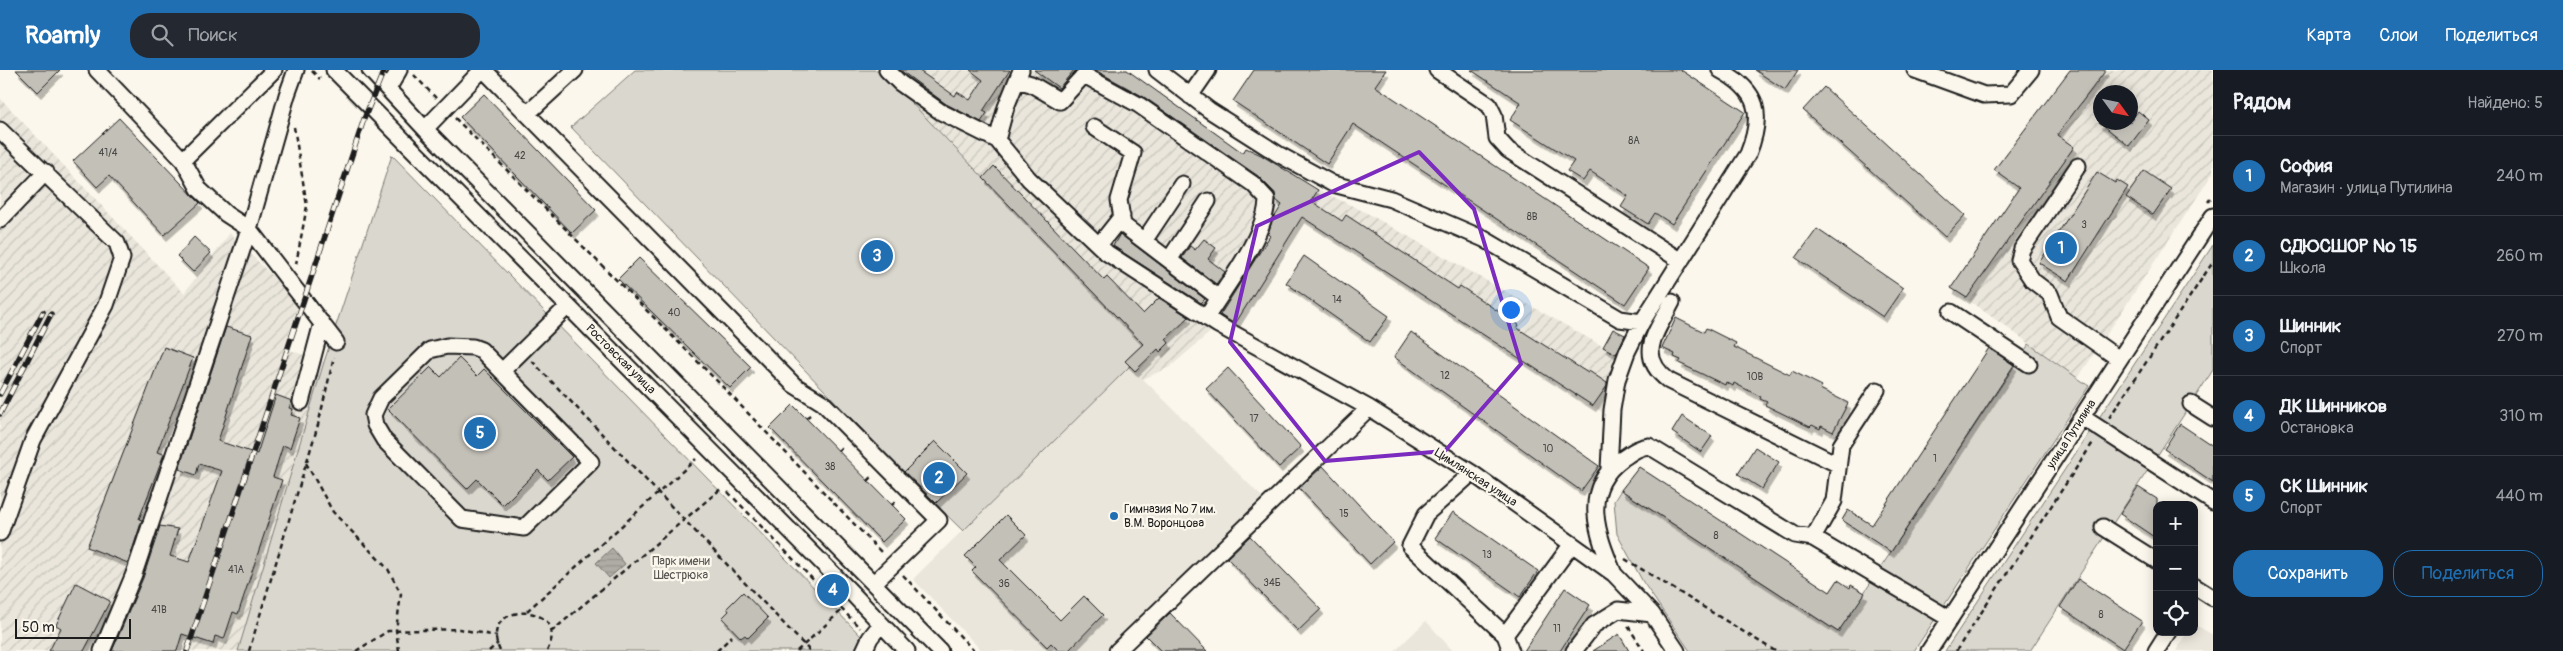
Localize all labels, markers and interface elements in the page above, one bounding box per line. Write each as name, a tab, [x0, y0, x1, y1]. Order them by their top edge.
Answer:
search box	[130, 13, 480, 58]
text: Roamly	[25, 21, 100, 50]
icon: search	[148, 21, 176, 49]
text: Поиск	[188, 23, 238, 47]
text: Карта	[2307, 24, 2351, 47]
text: Слои	[2379, 24, 2417, 47]
text: Поделиться	[2445, 24, 2538, 47]
north arrow	[2093, 85, 2138, 130]
text: Рядом	[2233, 89, 2291, 116]
text: Найдено: 5	[2467, 93, 2543, 113]
house number: 8А	[1628, 135, 1640, 147]
house number: 41/4	[98, 147, 118, 159]
house number: 42	[514, 150, 526, 162]
text: София	[2280, 154, 2333, 178]
text: 1	[2246, 166, 2252, 186]
text: 240 m	[2496, 166, 2543, 186]
text: Магазин · улица Путилина	[2280, 178, 2453, 198]
house number: 8В	[1527, 211, 1538, 223]
house number: 3	[2081, 219, 2087, 231]
pin: 1	[2045, 229, 2077, 267]
text: СДЮСШОР № 15	[2280, 234, 2417, 258]
pin: 3	[861, 237, 893, 275]
text: 2	[2245, 246, 2253, 266]
text: 260 m	[2496, 246, 2543, 266]
text: Школа	[2280, 258, 2326, 278]
house number: 14	[1332, 294, 1342, 306]
your location	[1498, 297, 1524, 323]
house number: 40	[668, 307, 680, 319]
text: Шинник	[2280, 314, 2341, 338]
street label: Ростовская улица	[583, 321, 659, 398]
text: 3	[2245, 326, 2253, 346]
text: 270 m	[2497, 326, 2543, 346]
text: Спорт	[2280, 338, 2322, 358]
house number: 12	[1440, 370, 1450, 382]
house number: 10В	[1747, 371, 1764, 383]
text: ДК Шинников	[2280, 394, 2387, 418]
street label: улица Путилина	[2043, 397, 2100, 472]
text: 4	[2244, 406, 2254, 426]
text: 310 m	[2499, 406, 2543, 426]
house number: 17	[1249, 413, 1259, 425]
pin: 5	[464, 414, 496, 452]
text: Остановка	[2280, 418, 2354, 438]
house number: 10	[1543, 443, 1554, 455]
street label: Цимлянская улица	[1432, 445, 1520, 510]
house number: 1	[1933, 453, 1937, 465]
pin: 2	[923, 459, 955, 497]
house number: 38	[825, 461, 835, 473]
text: СК Шинник	[2280, 474, 2368, 498]
text: 5	[2245, 486, 2253, 506]
text: 440 m	[2496, 486, 2543, 506]
text: Спорт	[2280, 498, 2322, 518]
map controls	[2153, 501, 2198, 636]
button: +	[2153, 501, 2198, 546]
place label: Гимназия № 7 им. В.М. Воронцова	[1124, 502, 1216, 531]
house number: 15	[1339, 508, 1349, 520]
marker: Гимназия № 7 им. В.М. Воронцова	[1108, 510, 1120, 522]
house number: 8	[1713, 530, 1719, 542]
button: −	[2153, 546, 2198, 591]
house number: 13	[1482, 549, 1492, 561]
button: Сохранить	[2233, 550, 2383, 597]
button: Поделиться	[2393, 550, 2543, 597]
park label: Парк имени Шестрюка	[652, 554, 711, 583]
house number: 41А	[228, 564, 245, 576]
pin: 4	[817, 571, 849, 609]
house number: 34Б	[1263, 577, 1281, 589]
house number: 36	[998, 578, 1010, 590]
button: locate	[2153, 591, 2198, 636]
house number: 41В	[151, 604, 167, 616]
house number: 8	[2098, 609, 2104, 621]
scale bar	[15, 616, 131, 639]
text: 50 m	[22, 619, 55, 636]
house number: 11	[1553, 623, 1561, 635]

